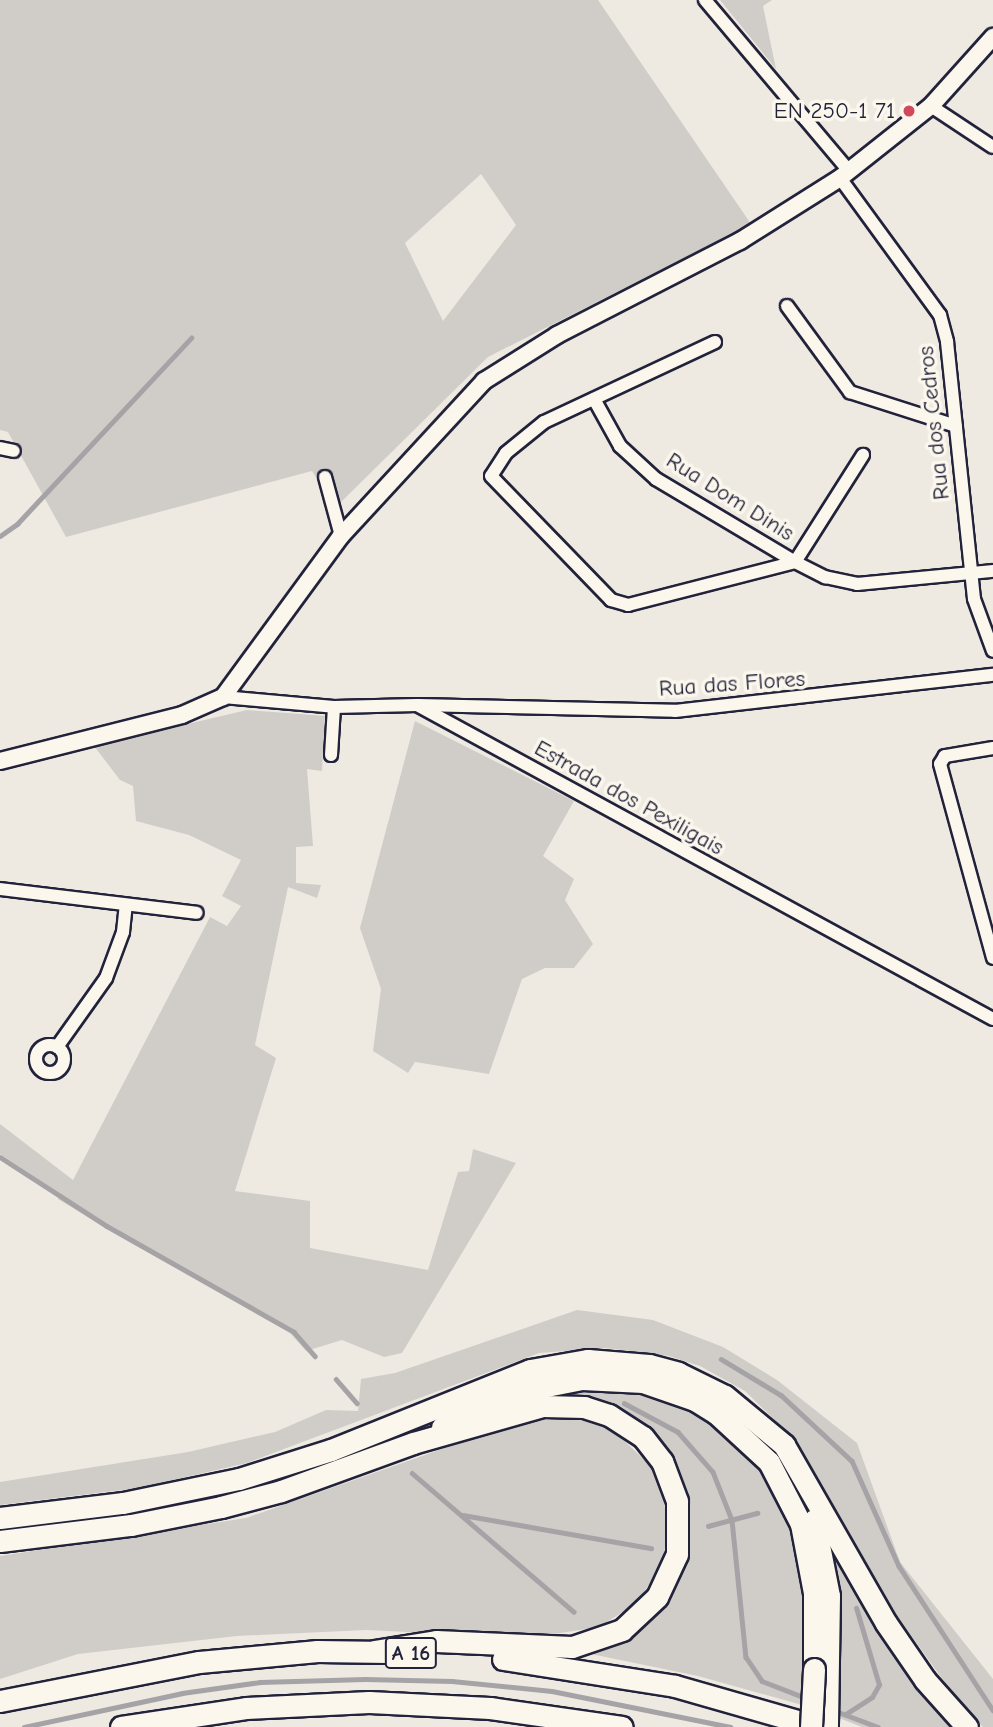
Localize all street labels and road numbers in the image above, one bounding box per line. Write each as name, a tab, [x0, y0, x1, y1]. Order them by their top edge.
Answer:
street label: Rua dos Cedros	[912, 345, 956, 501]
street label: Rua Dom Dinis	[661, 447, 799, 547]
street label: Rua das Flores	[658, 665, 806, 703]
street label: Estrada dos Pexiligais	[529, 734, 729, 862]
road number: A 16	[385, 1636, 437, 1670]

